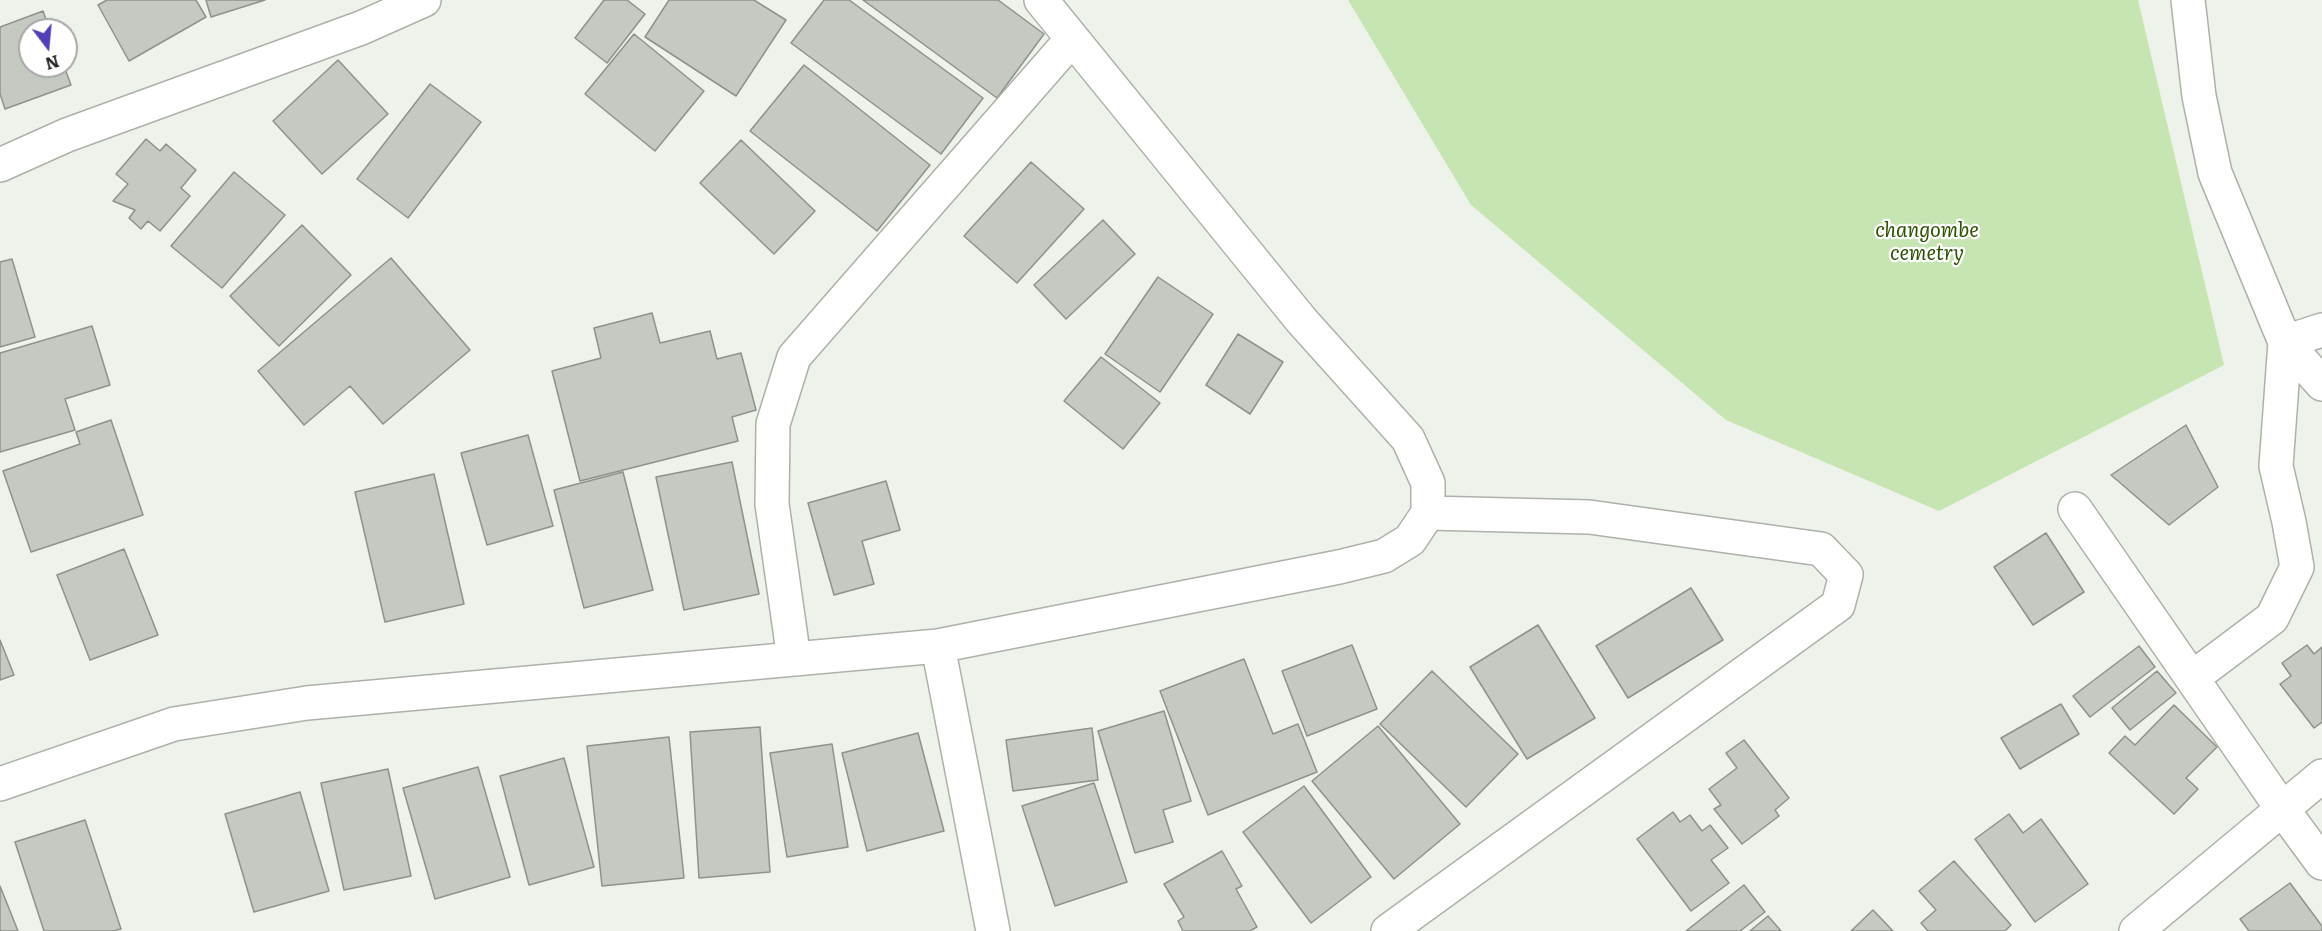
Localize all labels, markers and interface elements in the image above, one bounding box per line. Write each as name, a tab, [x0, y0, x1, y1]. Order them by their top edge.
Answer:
north arrow	[18, 18, 78, 78]
text: N	[43, 50, 62, 77]
park label: changombe cemetry	[1875, 219, 1979, 266]

